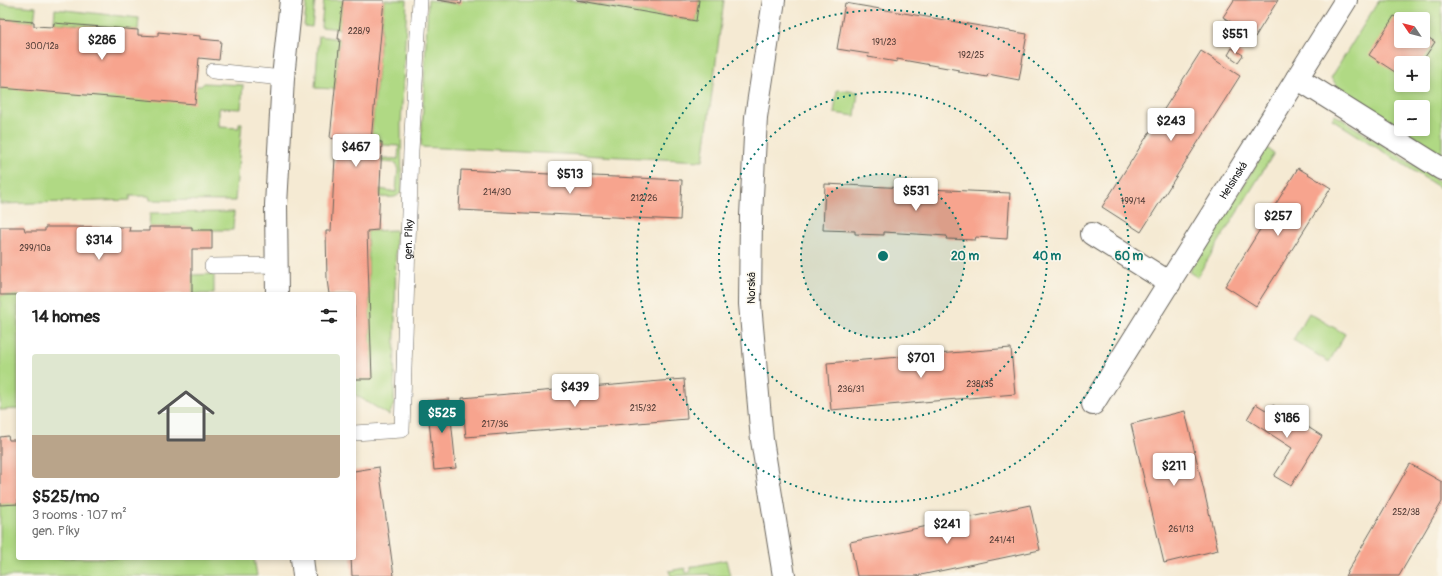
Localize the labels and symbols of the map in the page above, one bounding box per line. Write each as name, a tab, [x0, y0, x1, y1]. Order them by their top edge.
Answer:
north arrow	[1394, 12, 1430, 48]
pin: $551	[1211, 21, 1259, 55]
house number: 228/9	[348, 26, 371, 37]
pin: $286	[78, 27, 126, 61]
house number: 191/23	[872, 37, 896, 48]
house number: 300/12a	[25, 41, 59, 52]
house number: 192/25	[958, 50, 984, 61]
pin: $243	[1147, 108, 1195, 142]
pin: $467	[332, 134, 380, 168]
street label: Helsinská	[1216, 159, 1250, 202]
pin: $513	[546, 161, 594, 195]
pin: $531	[892, 178, 940, 212]
house number: 214/30	[483, 187, 511, 198]
house number: 212/26	[630, 193, 658, 204]
house number: 199/14	[1121, 196, 1146, 207]
pin: $257	[1254, 203, 1302, 237]
street label: gen. Píky	[401, 219, 415, 260]
pin: $314	[75, 227, 123, 261]
house number: 299/10a	[19, 243, 51, 254]
centre of rings	[876, 249, 890, 263]
text: 20 m	[951, 249, 979, 264]
text: 40 m	[1032, 249, 1062, 264]
text: 60 m	[1115, 249, 1144, 264]
street label: Norská	[745, 272, 758, 304]
pin: $701	[897, 345, 945, 379]
pin: $439	[551, 374, 599, 408]
house number: 238/35	[966, 379, 994, 390]
house number: 236/31	[838, 384, 864, 395]
pin: $525	[418, 400, 466, 434]
house number: 215/32	[630, 403, 656, 414]
pin: $186	[1263, 405, 1311, 439]
house number: 217/36	[482, 419, 508, 430]
pin: $211	[1150, 453, 1198, 487]
house number: 252/38	[1392, 507, 1420, 518]
pin: $241	[923, 511, 971, 545]
house number: 261/13	[1168, 524, 1194, 535]
house number: 241/41	[989, 535, 1015, 546]

